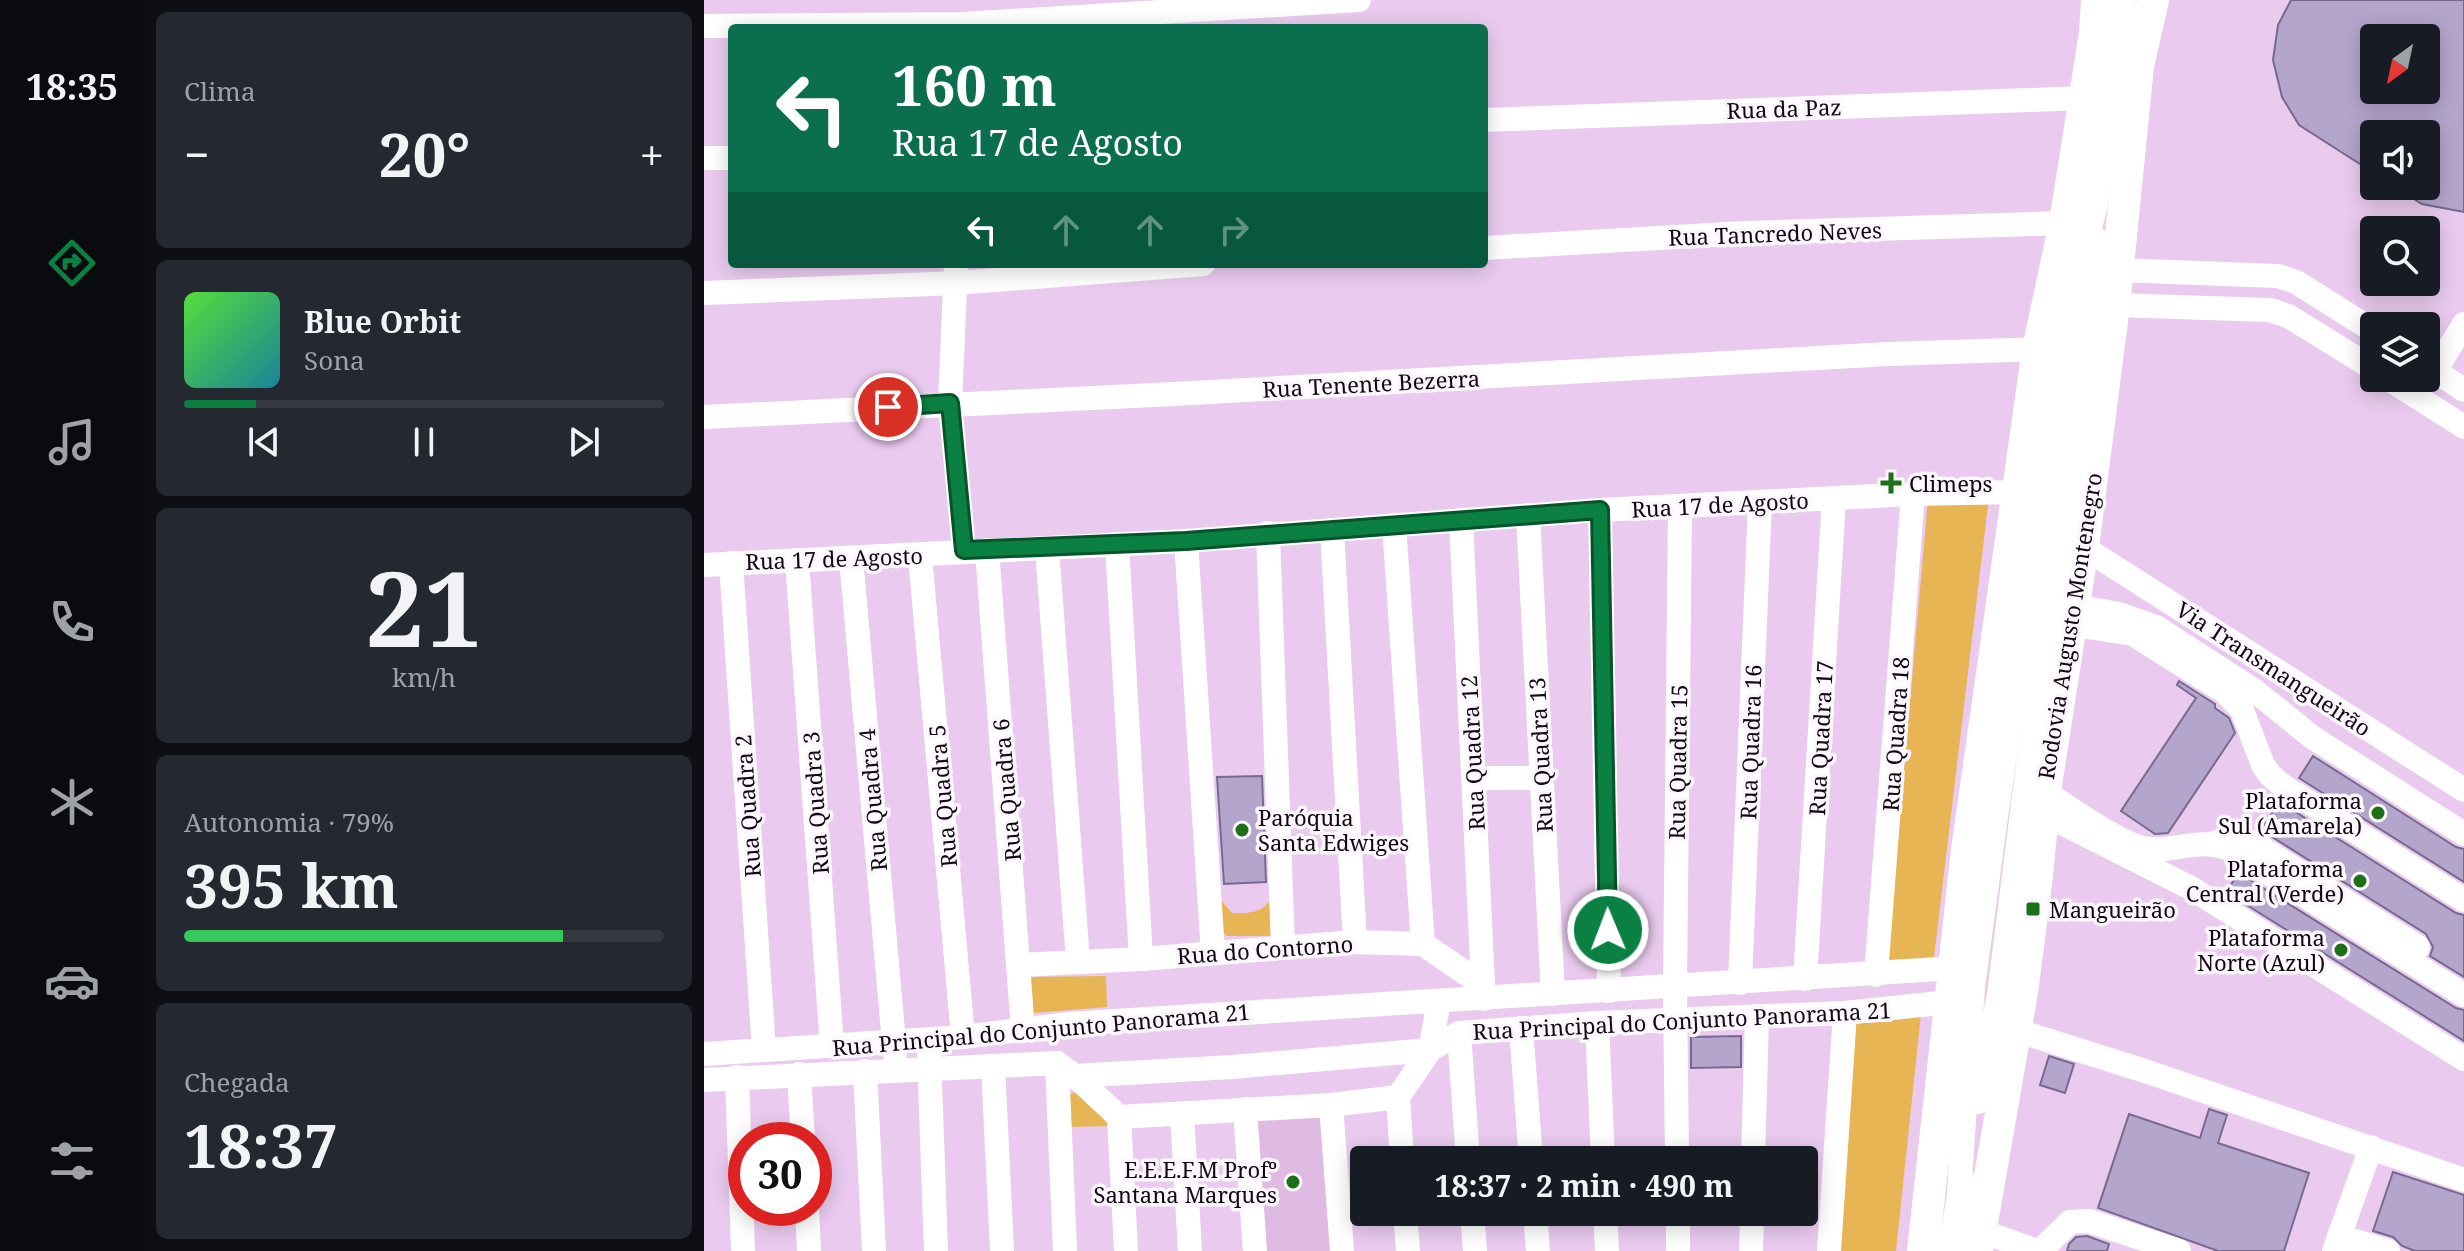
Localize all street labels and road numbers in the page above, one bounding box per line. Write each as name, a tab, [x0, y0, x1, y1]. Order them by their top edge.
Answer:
street label: Rua da Paz	[1726, 91, 1842, 125]
street label: Rua Tancredo Neves	[1668, 214, 1882, 252]
street label: Rua Tenente Bezerra	[1261, 362, 1481, 404]
street label: Rodovia Augusto Montenegro	[2030, 471, 2108, 781]
street label: Rua 17 de Agosto	[1630, 484, 1810, 524]
street label: Rua 17 de Agosto	[745, 540, 923, 576]
street label: Via Transmangueirão	[2171, 594, 2377, 742]
street label: Rua Quadra 18	[1875, 655, 1915, 813]
street label: Rua Quadra 17	[1801, 660, 1839, 816]
street label: Rua Quadra 16	[1732, 664, 1768, 820]
street label: Rua Quadra 12	[1453, 675, 1491, 831]
street label: Rua Quadra 13	[1521, 677, 1559, 833]
street label: Rua Quadra 15	[1661, 684, 1693, 840]
street label: Rua Quadra 6	[985, 717, 1027, 863]
street label: Rua Quadra 5	[921, 723, 963, 869]
street label: Rua Quadra 4	[851, 727, 893, 873]
street label: Rua Quadra 3	[795, 731, 835, 875]
street label: Rua Quadra 2	[727, 734, 767, 878]
street label: Rua do Contorno	[1176, 928, 1354, 970]
street label: Rua Principal do Conjunto Panorama 21	[1472, 994, 1892, 1046]
street label: Rua Principal do Conjunto Panorama 21	[831, 996, 1251, 1062]

